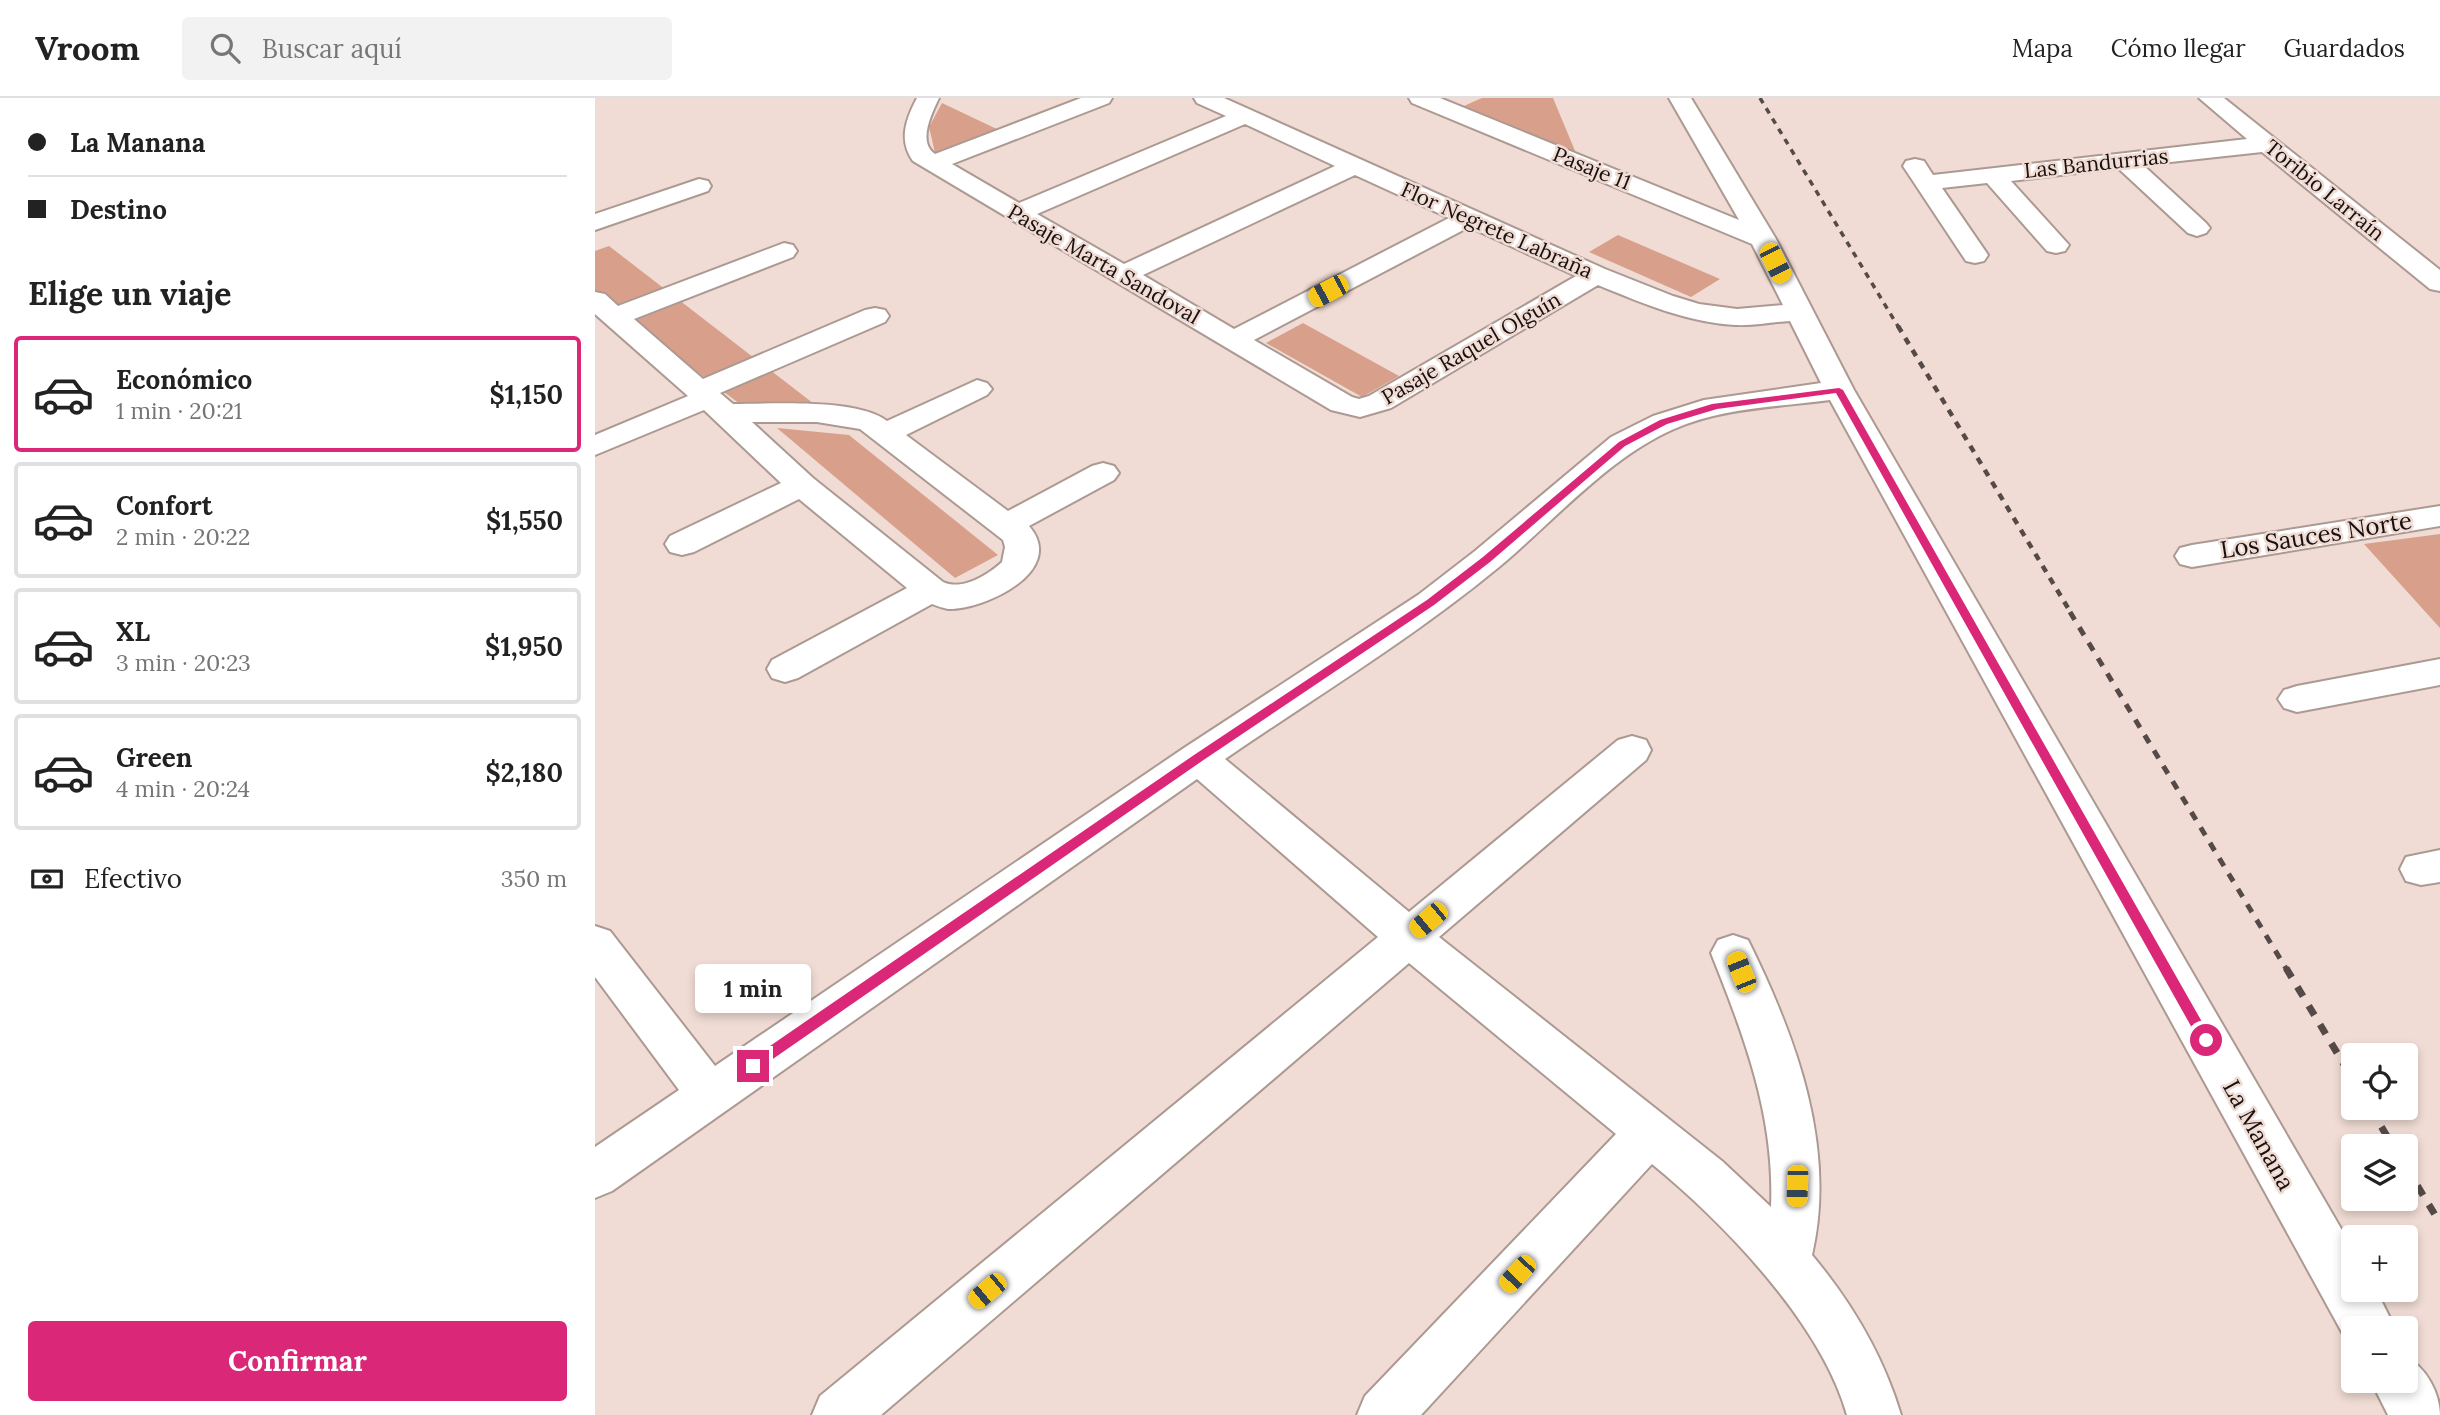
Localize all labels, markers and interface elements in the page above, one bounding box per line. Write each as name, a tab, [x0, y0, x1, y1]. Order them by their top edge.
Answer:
search box	[182, 17, 672, 80]
text: Vroom	[35, 27, 140, 69]
icon: search	[206, 29, 244, 67]
text: Buscar aquí	[262, 32, 402, 65]
text: Mapa	[2012, 33, 2073, 64]
text: Cómo llegar	[2111, 33, 2246, 64]
text: Guardados	[2284, 33, 2405, 64]
text: La Manana	[70, 126, 205, 159]
street label: Toribio Larraín	[2260, 133, 2391, 247]
street label: Pasaje 11	[1549, 140, 1635, 196]
street label: Las Bandurrias	[2022, 142, 2170, 184]
street label: Flor Negrete Labraña	[1397, 176, 1597, 285]
text: Destino	[70, 193, 167, 226]
street label: Pasaje Marta Sandoval	[1003, 198, 1205, 330]
car	[1757, 240, 1794, 286]
car	[1305, 272, 1352, 310]
text: Elige un viaje	[28, 273, 232, 314]
street label: Pasaje Raquel Olguín	[1376, 286, 1566, 410]
icon: car	[32, 363, 95, 426]
text: Económico	[116, 363, 252, 396]
text: $1,150	[490, 378, 563, 411]
text: 1 min · 20:21	[116, 396, 242, 425]
icon: car	[32, 489, 95, 552]
text: Confort	[116, 489, 213, 522]
text: $1,550	[486, 504, 563, 537]
street label: Los Sauces Norte	[2218, 505, 2414, 565]
text: 2 min · 20:22	[116, 522, 250, 551]
icon: car	[32, 615, 95, 678]
text: XL	[116, 615, 150, 648]
text: $1,950	[485, 630, 563, 663]
text: 3 min · 20:23	[116, 648, 251, 677]
icon: car	[32, 741, 95, 804]
text: Green	[116, 741, 192, 774]
text: $2,180	[485, 756, 563, 789]
text: 4 min · 20:24	[116, 774, 250, 803]
icon: cash	[28, 860, 66, 898]
text: Efectivo	[84, 862, 182, 895]
text: 350 m	[501, 864, 567, 893]
car	[1406, 898, 1451, 942]
car	[1724, 949, 1759, 995]
callout: 1 min	[695, 964, 811, 1014]
text: 1 min	[724, 974, 782, 1003]
route start	[2190, 1024, 2222, 1056]
map controls	[2341, 1043, 2418, 1393]
button: locate	[2341, 1043, 2418, 1120]
route end	[737, 1050, 769, 1082]
street label: La Manana	[2216, 1074, 2302, 1196]
button: layers	[2341, 1134, 2418, 1211]
car	[1786, 1165, 1809, 1207]
button: +	[2341, 1225, 2418, 1302]
car	[1495, 1251, 1540, 1297]
car	[965, 1269, 1010, 1313]
button: −	[2341, 1316, 2418, 1393]
button: Confirmar	[28, 1321, 567, 1401]

